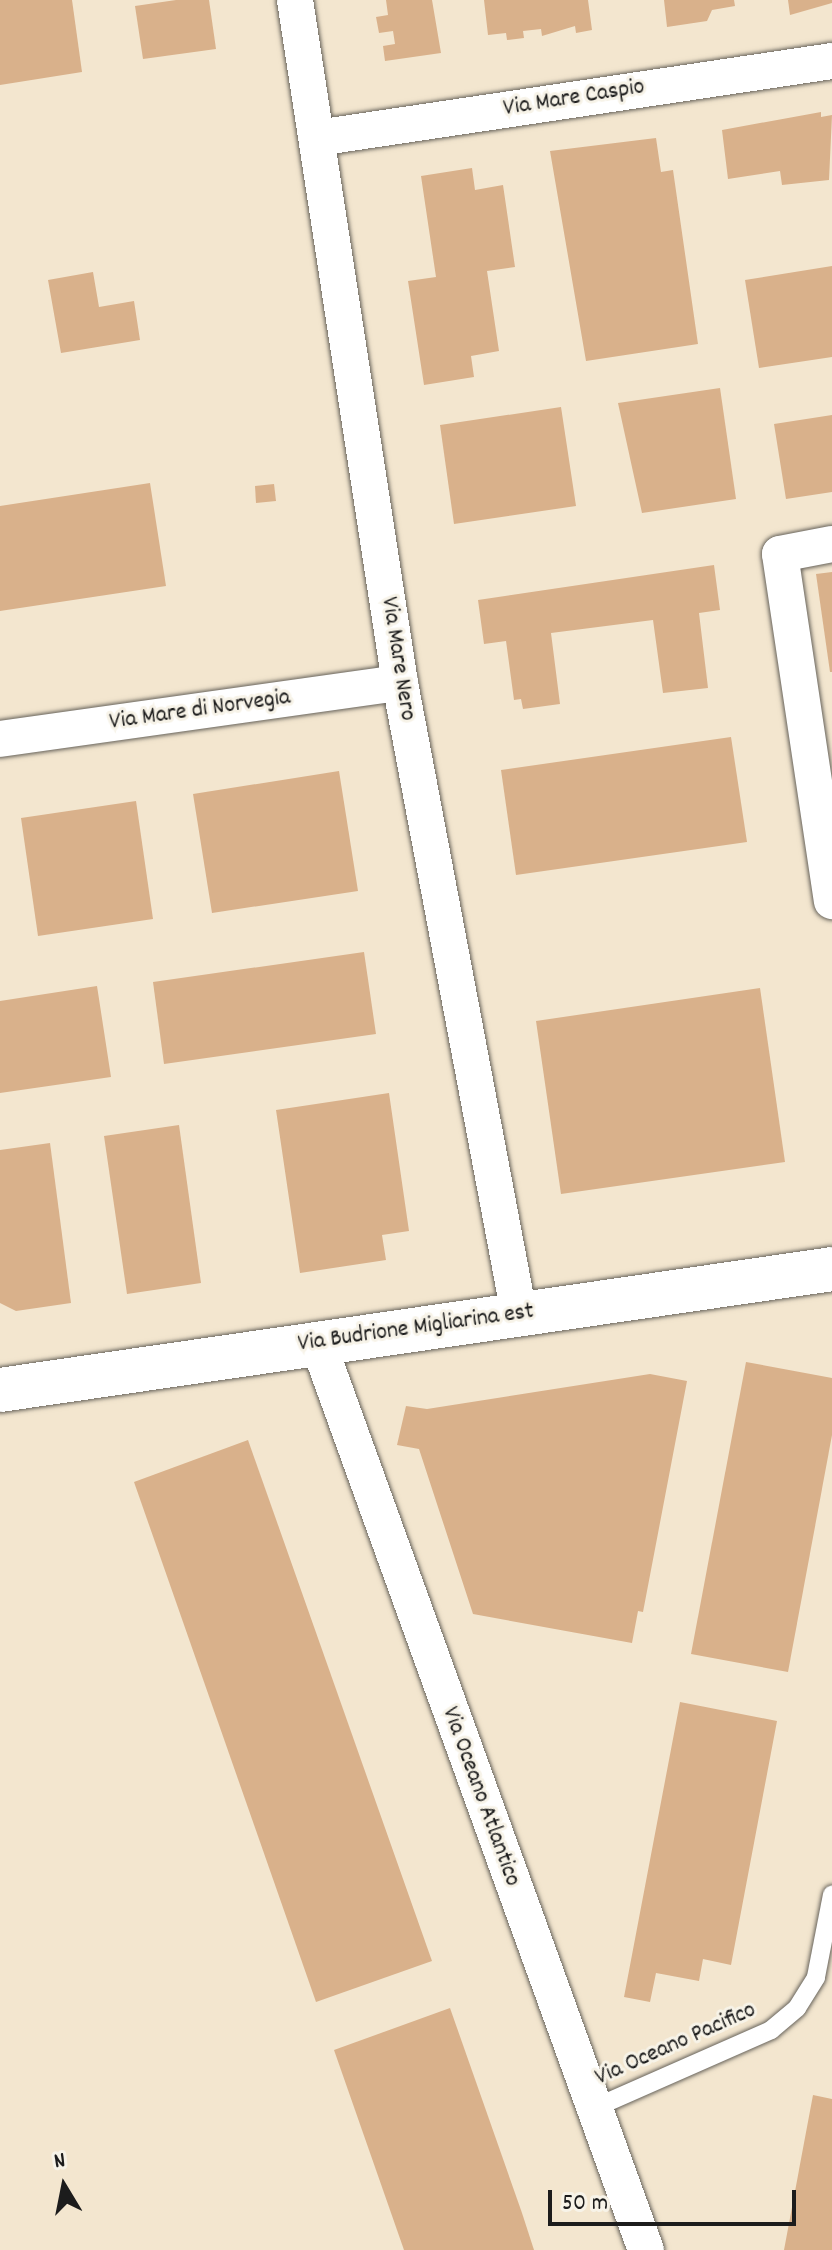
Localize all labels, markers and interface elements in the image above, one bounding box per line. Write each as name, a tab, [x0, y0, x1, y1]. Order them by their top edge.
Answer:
street label: Via Mare Caspio	[501, 74, 647, 124]
street label: Via Mare Nero	[373, 595, 421, 723]
street label: Via Mare di Norvegia	[108, 684, 292, 738]
street label: Via Budrione Migliarina est	[296, 1298, 536, 1360]
street label: Via Oceano Atlantico	[434, 1703, 526, 1891]
street label: Via Oceano Pacifico	[591, 1997, 761, 2093]
north arrow	[24, 2146, 104, 2226]
text: N	[52, 2146, 68, 2178]
scale bar	[552, 2174, 800, 2224]
text: 50 m	[562, 2187, 608, 2221]

